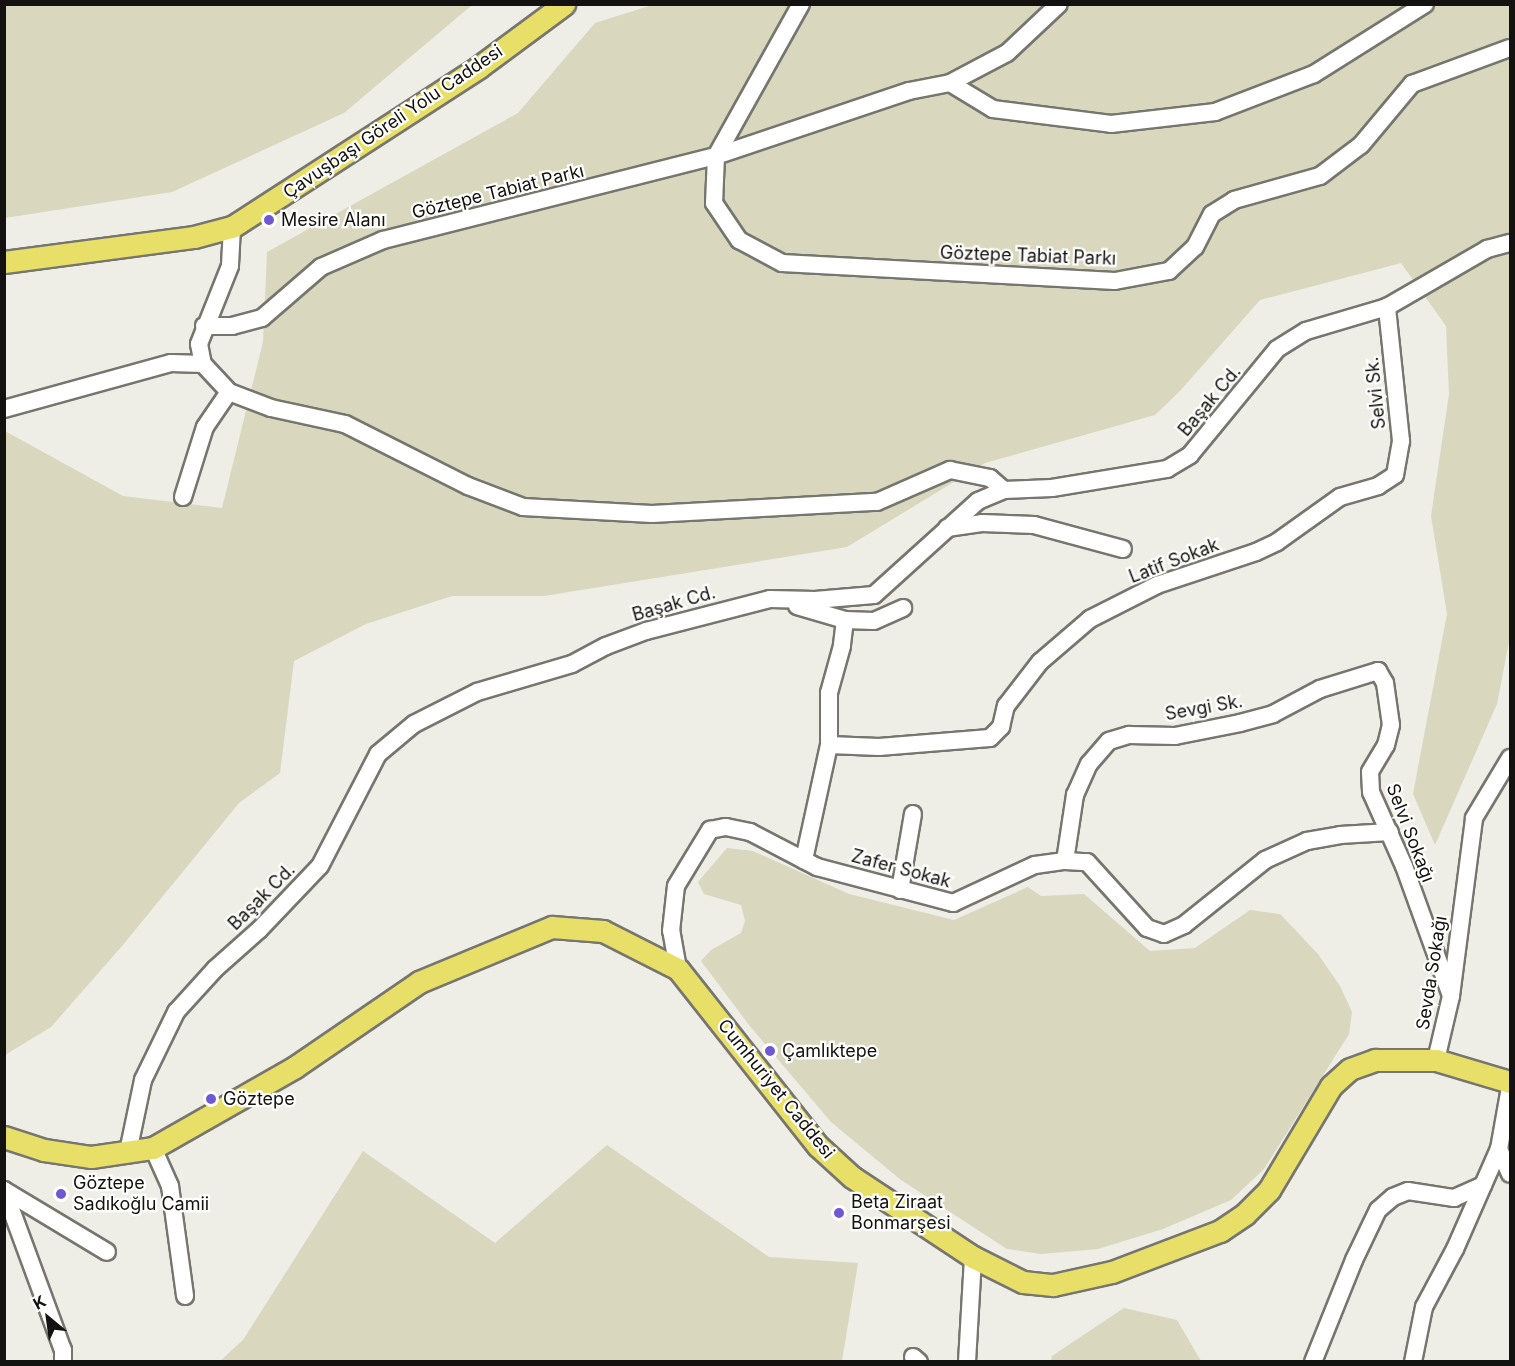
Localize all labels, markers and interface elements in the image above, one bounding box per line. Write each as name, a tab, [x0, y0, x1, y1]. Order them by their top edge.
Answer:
street label: Çavuşbaşı Göreli Yolu Caddesi	[279, 40, 507, 204]
street label: Göztepe Tabiat Parkı	[410, 160, 586, 224]
place label: Mesire Alanı	[281, 209, 386, 231]
marker: Mesire Alanı	[262, 213, 276, 227]
street label: Göztepe Tabiat Parkı	[939, 242, 1117, 270]
street label: Selvi Sk.	[1361, 356, 1391, 430]
street label: Başak Cd.	[1174, 361, 1246, 441]
street label: Latif Sokak	[1126, 534, 1222, 588]
street label: Başak Cd.	[630, 582, 718, 626]
street label: Sevgi Sk.	[1163, 691, 1245, 725]
street label: Selvi Sokağı	[1381, 781, 1439, 885]
street label: Zafer Sokak	[849, 845, 953, 893]
street label: Başak Cd.	[224, 859, 300, 935]
street label: Sevda Sokağı	[1412, 914, 1452, 1032]
street label: Cumhuriyet Caddesi	[713, 1015, 839, 1163]
place label: Çamlıktepe	[782, 1040, 877, 1062]
marker: Çamlıktepe	[763, 1044, 777, 1058]
place label: Göztepe	[223, 1088, 295, 1110]
marker: Göztepe	[204, 1092, 218, 1106]
place label: Göztepe Sadıkoğlu Camii	[73, 1173, 209, 1216]
marker: Göztepe Sadıkoğlu Camii	[54, 1187, 68, 1201]
place label: Beta Ziraat Bonmarşesi	[851, 1192, 951, 1234]
marker: Beta Ziraat Bonmarşesi	[832, 1206, 846, 1220]
north arrow	[18, 1288, 78, 1348]
text: K	[29, 1291, 49, 1314]

